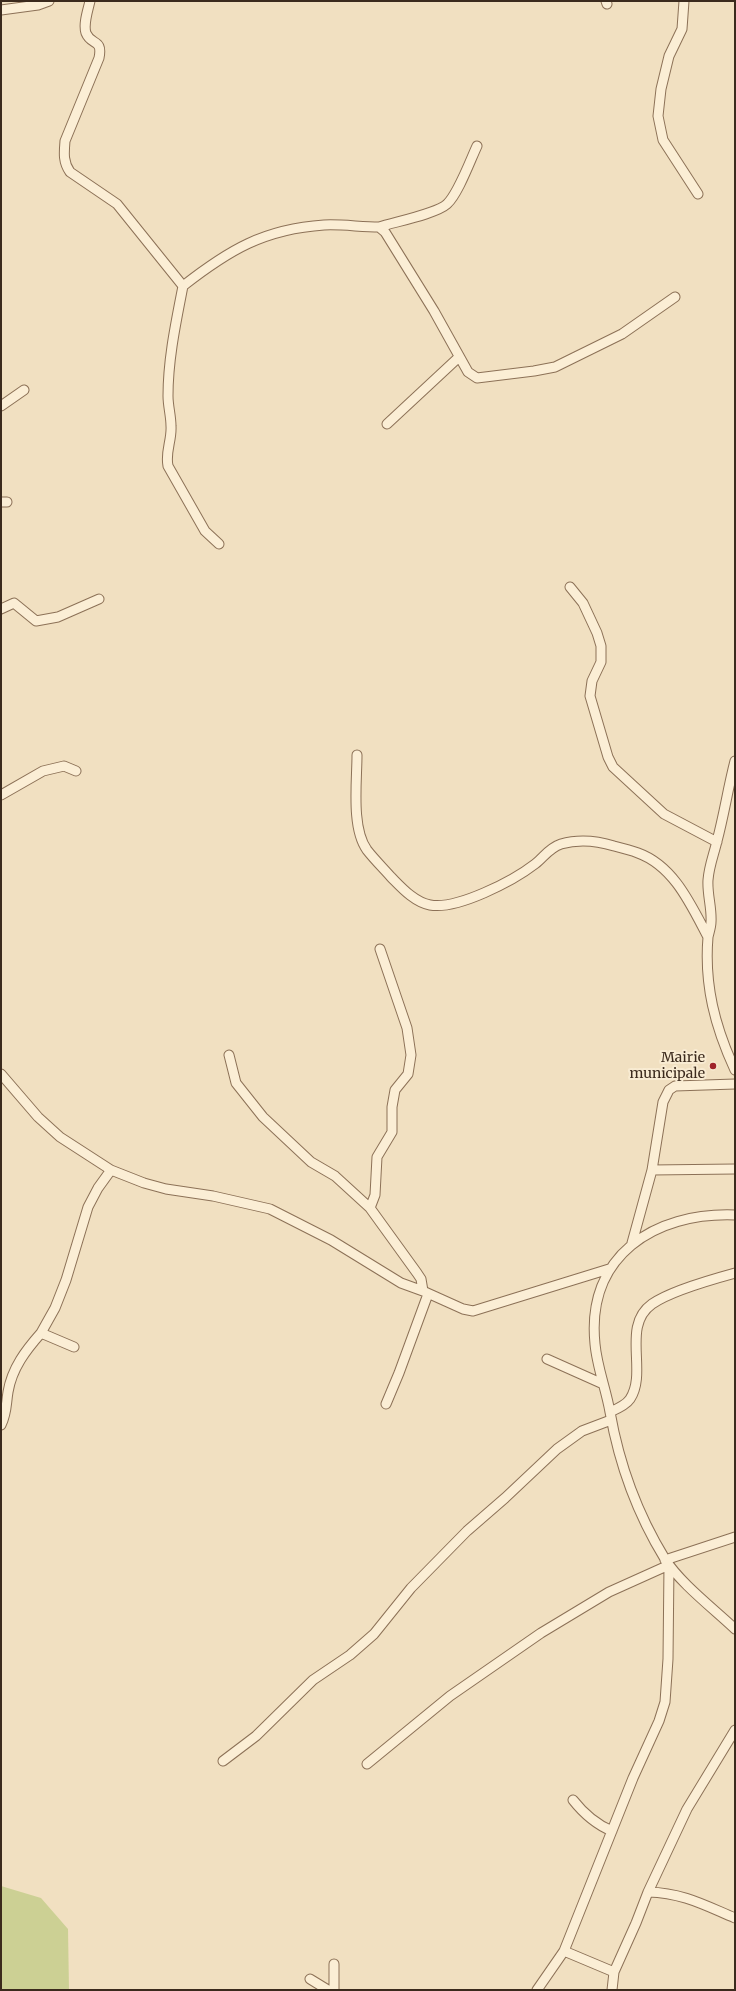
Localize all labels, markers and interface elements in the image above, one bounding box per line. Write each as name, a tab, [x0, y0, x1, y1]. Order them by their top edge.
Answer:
place label: Mairie municipale	[630, 1050, 705, 1082]
marker: Mairie municipale	[708, 1061, 718, 1071]

